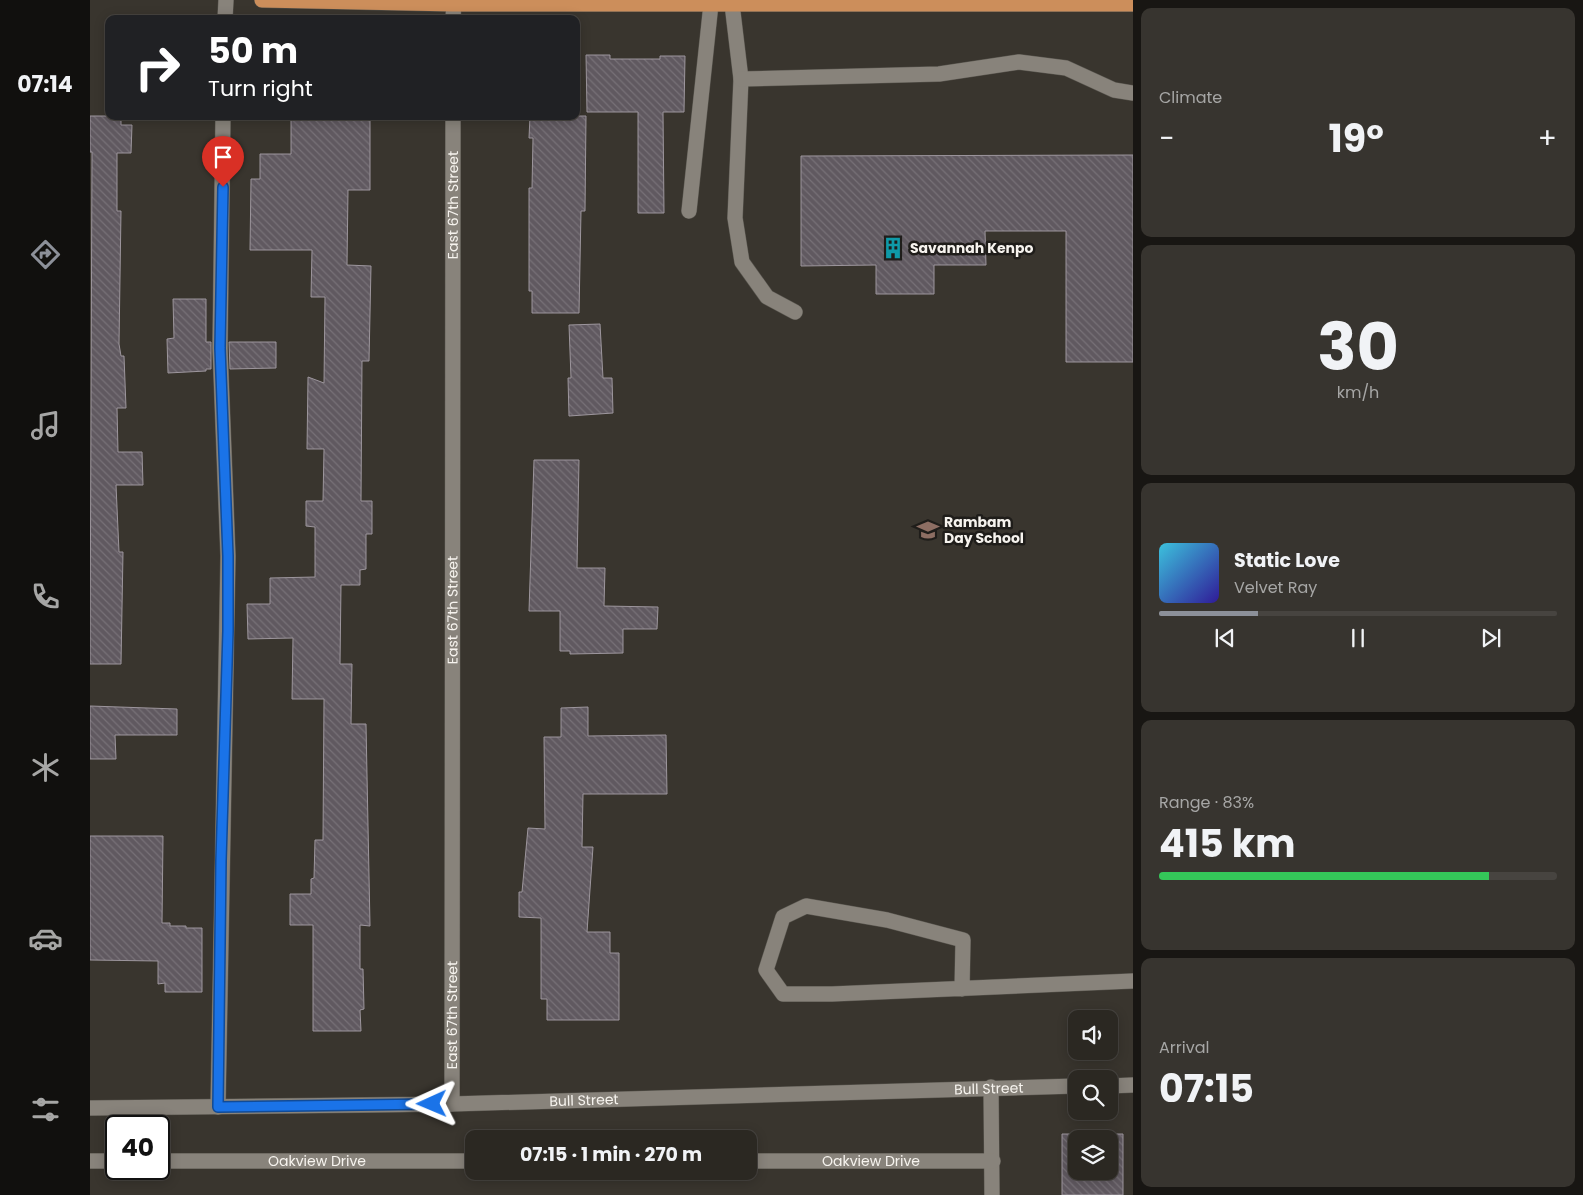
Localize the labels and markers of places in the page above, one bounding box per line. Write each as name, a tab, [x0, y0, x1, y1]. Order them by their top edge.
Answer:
pin	[202, 136, 244, 187]
building icon: Savannah Kenpo	[880, 235, 906, 261]
place label: Savannah Kenpo	[910, 238, 1033, 258]
place label: Rambam Day School	[944, 512, 1024, 548]
school or university icon: Rambam Day School	[915, 517, 941, 543]

